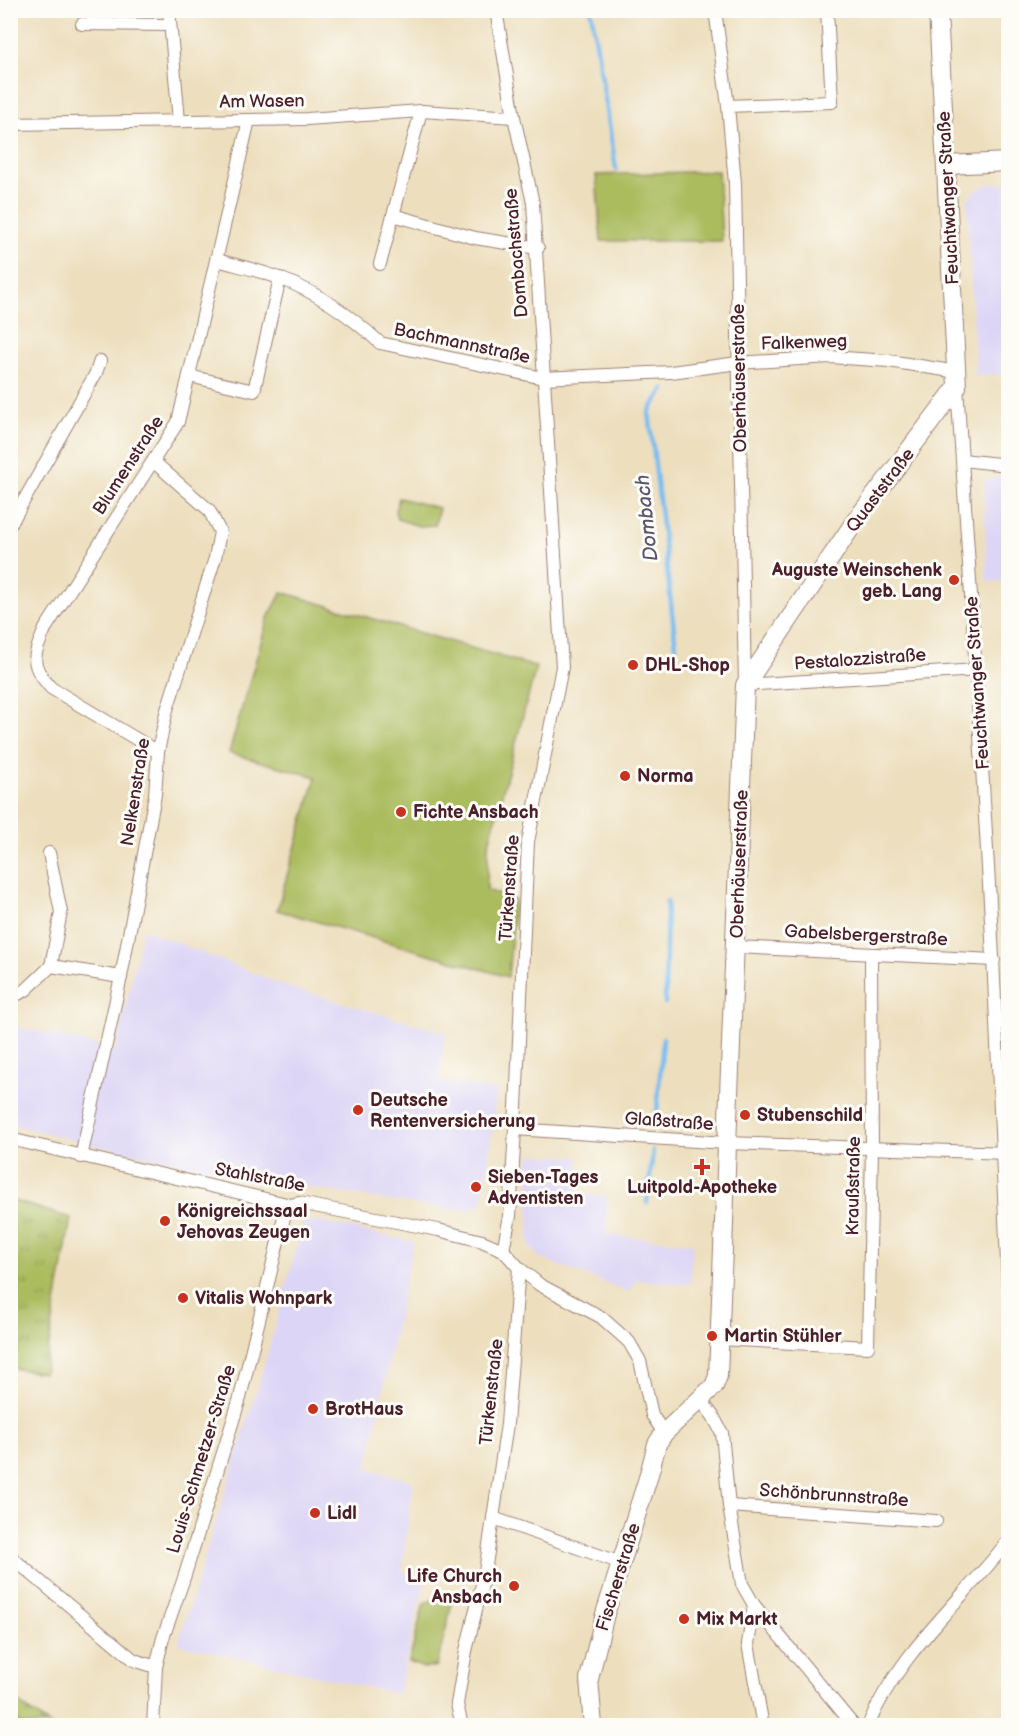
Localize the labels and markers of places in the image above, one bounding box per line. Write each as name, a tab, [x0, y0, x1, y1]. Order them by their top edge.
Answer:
place label: Auguste Weinschenk geb. Lang	[771, 560, 943, 602]
marker: Auguste Weinschenk geb. Lang	[947, 573, 961, 587]
place label: DHL-Shop	[645, 655, 730, 676]
marker: DHL-Shop	[626, 658, 640, 672]
place label: Norma	[637, 766, 694, 787]
marker: Norma	[618, 769, 632, 783]
place label: Fichte Ansbach	[413, 802, 539, 823]
marker: Fichte Ansbach	[394, 805, 408, 819]
place label: Deutsche Rentenversicherung	[370, 1090, 535, 1132]
marker: Deutsche Rentenversicherung	[351, 1103, 365, 1117]
place label: Stubenschild	[757, 1105, 863, 1126]
marker: Stubenschild	[738, 1108, 752, 1122]
marker: Luitpold-Apotheke	[695, 1160, 709, 1174]
place label: Sieben-Tages Adventisten	[487, 1167, 599, 1209]
place label: Luitpold-Apotheke	[627, 1177, 777, 1198]
marker: Sieben-Tages Adventisten	[469, 1180, 483, 1194]
place label: Königreichssaal Jehovas Zeugen	[177, 1201, 310, 1243]
marker: Königreichssaal Jehovas Zeugen	[158, 1214, 172, 1228]
place label: Vitalis Wohnpark	[195, 1288, 333, 1309]
marker: Vitalis Wohnpark	[176, 1291, 190, 1305]
place label: Martin Stühler	[724, 1326, 842, 1347]
marker: Martin Stühler	[705, 1329, 719, 1343]
place label: BrotHaus	[325, 1399, 403, 1420]
marker: BrotHaus	[306, 1402, 320, 1416]
place label: Lidl	[327, 1503, 357, 1524]
marker: Lidl	[308, 1506, 322, 1520]
place label: Life Church Ansbach	[407, 1566, 502, 1608]
marker: Life Church Ansbach	[507, 1579, 521, 1593]
place label: Mix Markt	[696, 1609, 778, 1630]
marker: Mix Markt	[677, 1612, 691, 1626]

